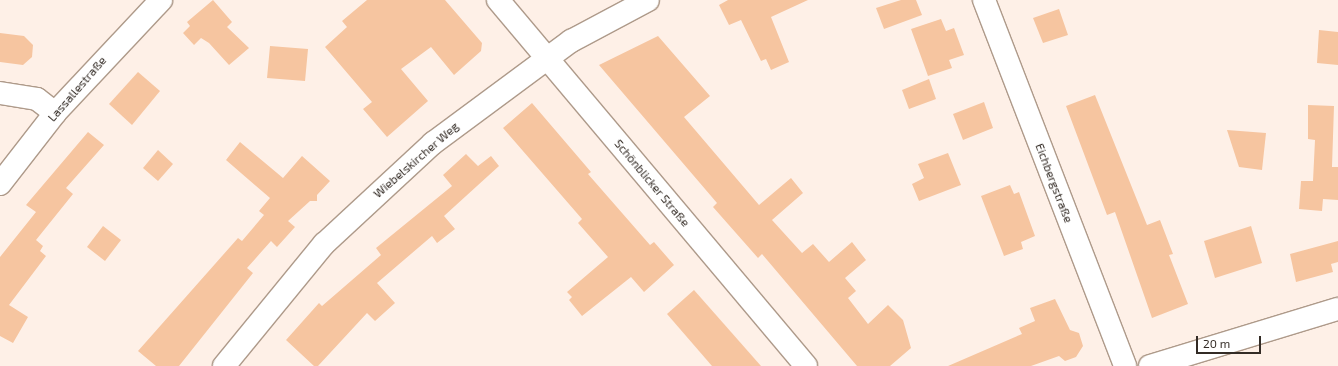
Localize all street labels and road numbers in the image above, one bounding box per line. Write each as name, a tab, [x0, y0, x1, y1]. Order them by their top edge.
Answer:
street label: Lassallestraße	[45, 53, 109, 125]
street label: Wiebelskircher Weg	[370, 119, 462, 201]
street label: Schönblicker Straße	[611, 136, 693, 230]
street label: Eichbergstraße	[1032, 141, 1076, 225]

